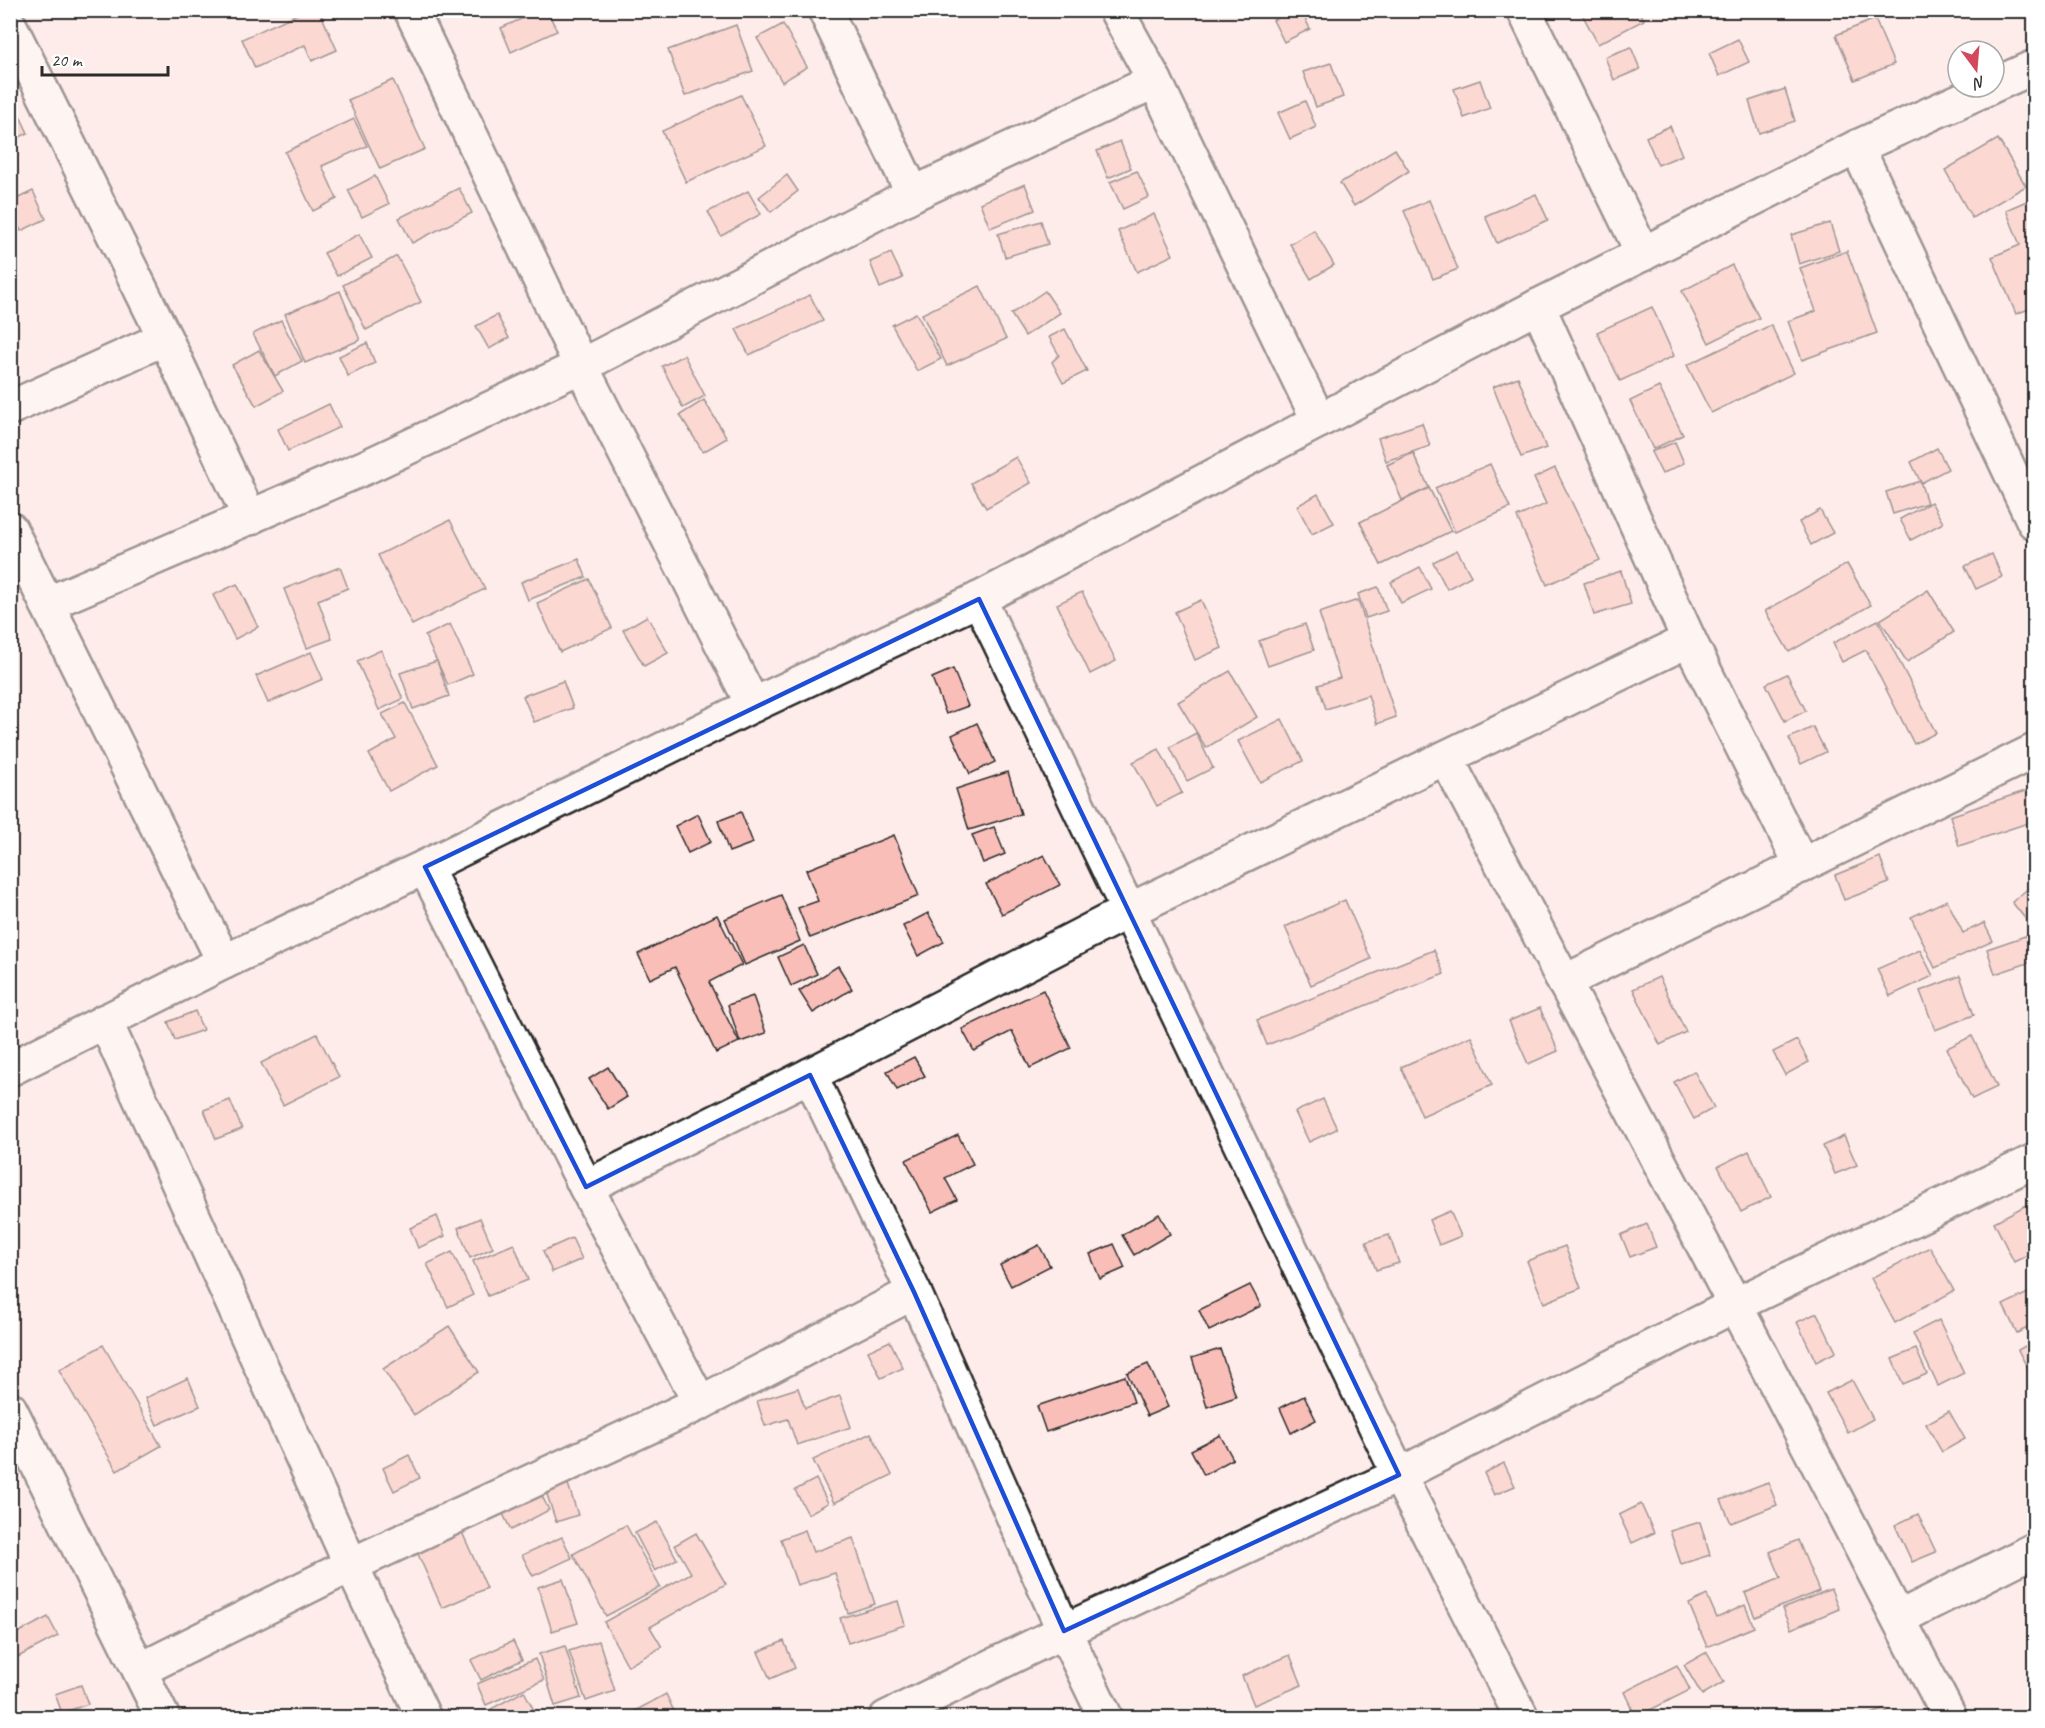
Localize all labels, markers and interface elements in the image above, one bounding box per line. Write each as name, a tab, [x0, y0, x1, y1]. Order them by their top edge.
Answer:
scale bar	[42, 39, 168, 77]
north arrow	[1946, 39, 2006, 99]
text: 20 m	[51, 49, 84, 71]
text: N	[1969, 71, 1987, 94]

